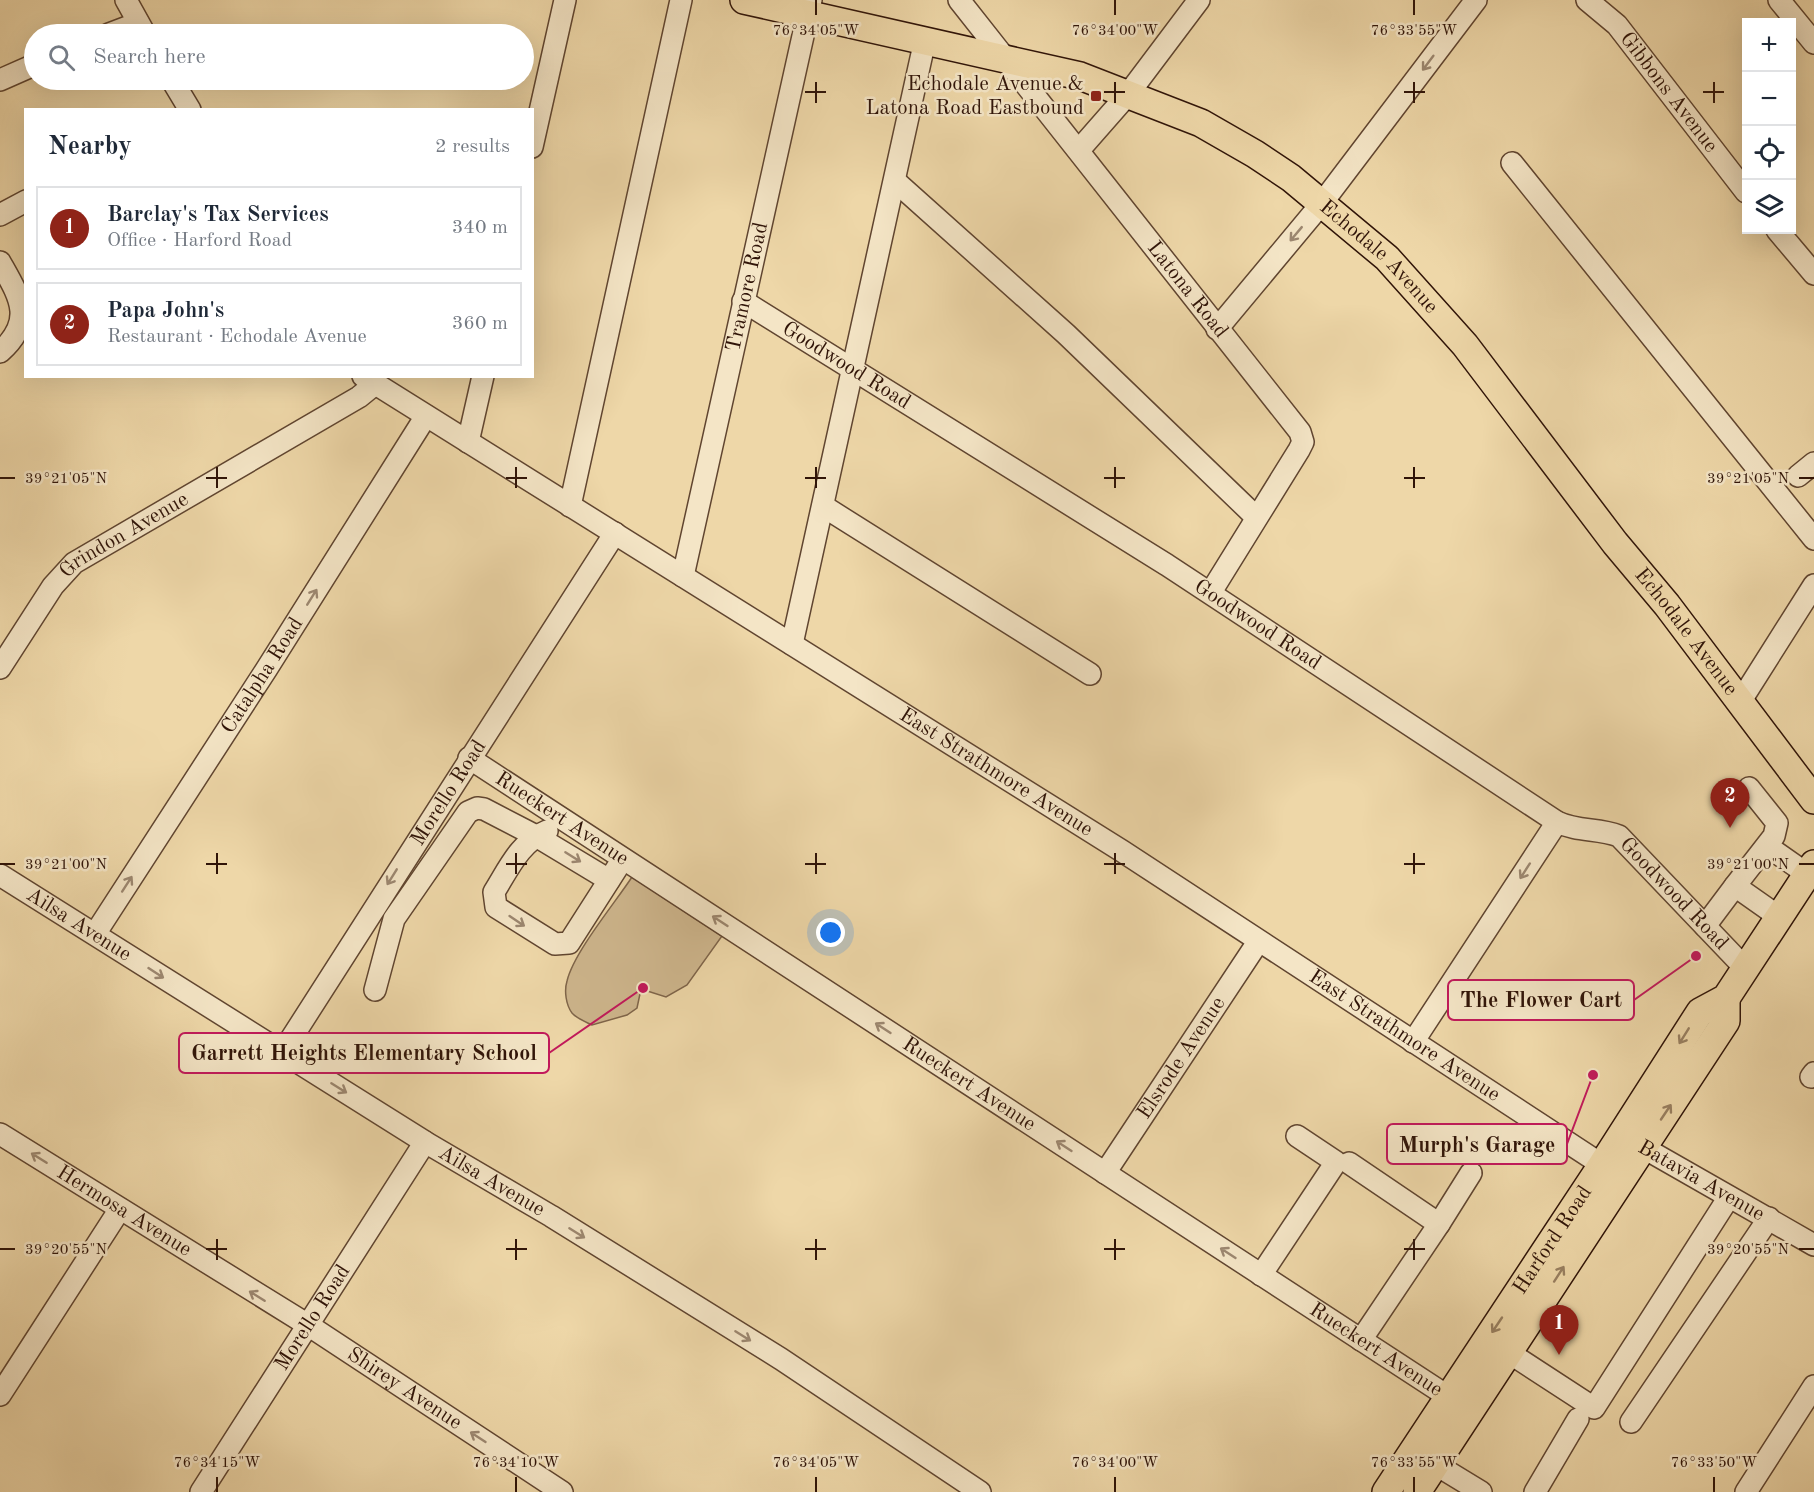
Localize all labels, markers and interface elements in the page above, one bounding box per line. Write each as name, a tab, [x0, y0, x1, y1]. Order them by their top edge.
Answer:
map controls	[1742, 18, 1796, 234]
button: +	[1742, 18, 1796, 72]
search box	[24, 24, 534, 90]
text: 76°34'05"W	[773, 24, 859, 39]
text: 76°34'00"W	[1072, 24, 1158, 39]
text: 76°33'55"W	[1371, 24, 1457, 39]
street label: Gibbons Avenue	[1616, 28, 1722, 156]
icon: search	[45, 41, 78, 74]
text: Search here	[93, 46, 206, 68]
one-way arrow	[1421, 55, 1434, 71]
button: −	[1742, 72, 1796, 126]
place label: Echodale Avenue & Latona Road Eastbound	[866, 74, 1084, 119]
marker: Echodale Avenue & Latona Road Eastbound	[1089, 89, 1103, 103]
button: locate	[1742, 126, 1796, 180]
text: Nearby	[48, 134, 132, 160]
text: 2 results	[435, 137, 510, 157]
button: layers	[1742, 180, 1796, 234]
street label: Echodale Avenue	[1316, 196, 1442, 318]
text: Barclay's Tax Services	[107, 204, 329, 226]
text: 1	[64, 218, 75, 238]
text: 340 m	[452, 218, 508, 238]
street label: Tramore Road	[723, 220, 772, 354]
one-way arrow	[1289, 226, 1302, 242]
text: Office · Harford Road	[107, 231, 292, 251]
street label: Latona Road	[1143, 237, 1232, 342]
text: Papa John's	[107, 300, 224, 322]
text: 2	[64, 314, 75, 334]
text: 360 m	[452, 314, 508, 334]
street label: Goodwood Road	[779, 318, 914, 413]
text: Restaurant · Echodale Avenue	[107, 327, 367, 347]
text: 39°21'05"N	[25, 472, 107, 487]
text: 39°21'05"N	[1707, 472, 1789, 487]
street label: Grindon Avenue	[56, 488, 192, 582]
street label: Echodale Avenue	[1630, 564, 1742, 700]
street label: Goodwood Road	[1191, 576, 1325, 674]
one-way arrow	[307, 589, 319, 606]
street label: Catalpha Road	[217, 614, 307, 737]
street label: East Strathmore Avenue	[896, 704, 1097, 840]
street label: Morello Road	[407, 736, 490, 849]
street label: Rueckert Avenue	[492, 768, 632, 870]
pin: 2	[1710, 778, 1750, 828]
street label: Goodwood Road	[1616, 833, 1732, 954]
one-way arrow	[564, 852, 581, 864]
text: 39°21'00"N	[25, 858, 107, 873]
text: 39°21'00"N	[1707, 858, 1789, 873]
one-way arrow	[1519, 862, 1531, 879]
one-way arrow	[386, 869, 399, 886]
one-way arrow	[120, 876, 133, 893]
street label: Ailsa Avenue	[23, 884, 135, 965]
one-way arrow	[508, 915, 525, 927]
one-way arrow	[712, 915, 729, 927]
your location	[816, 918, 845, 947]
street label: East Strathmore Avenue	[1305, 966, 1504, 1106]
one-way arrow	[147, 967, 164, 979]
callout: The Flower Cart	[1448, 980, 1634, 1020]
text: The Flower Cart	[1460, 990, 1622, 1012]
street label: Elsrode Avenue	[1133, 993, 1229, 1123]
one-way arrow	[876, 1022, 892, 1034]
one-way arrow	[1678, 1027, 1690, 1044]
callout: Garrett Heights Elementary School	[179, 1033, 549, 1073]
street label: Rueckert Avenue	[899, 1033, 1039, 1135]
text: Garrett Heights Elementary School	[191, 1043, 537, 1065]
one-way arrow	[330, 1083, 347, 1095]
one-way arrow	[1660, 1104, 1672, 1121]
callout: Murph's Garage	[1387, 1124, 1567, 1164]
text: Murph's Garage	[1399, 1135, 1555, 1157]
street label: Batavia Avenue	[1634, 1136, 1768, 1225]
one-way arrow	[1057, 1140, 1073, 1152]
street label: Ailsa Avenue	[435, 1142, 548, 1220]
one-way arrow	[31, 1152, 48, 1164]
street label: Hermosa Avenue	[53, 1161, 195, 1260]
street label: Harford Road	[1509, 1182, 1596, 1298]
one-way arrow	[568, 1227, 585, 1239]
text: 39°20'55"N	[25, 1243, 107, 1258]
text: 39°20'55"N	[1707, 1243, 1789, 1258]
one-way arrow	[1220, 1247, 1236, 1259]
street label: Morello Road	[271, 1261, 354, 1374]
one-way arrow	[1553, 1266, 1565, 1283]
one-way arrow	[249, 1289, 266, 1302]
street label: Rueckert Avenue	[1306, 1299, 1446, 1401]
pin: 1	[1540, 1306, 1578, 1355]
one-way arrow	[1490, 1316, 1502, 1333]
one-way arrow	[734, 1330, 751, 1342]
street label: Shirey Avenue	[344, 1343, 466, 1434]
one-way arrow	[470, 1431, 487, 1443]
text: 76°34'15"W	[174, 1456, 260, 1471]
text: 76°34'10"W	[473, 1456, 559, 1471]
text: 76°34'05"W	[773, 1456, 859, 1471]
text: 76°34'00"W	[1072, 1456, 1158, 1471]
text: 76°33'55"W	[1371, 1456, 1457, 1471]
text: 76°33'50"W	[1671, 1456, 1757, 1471]

